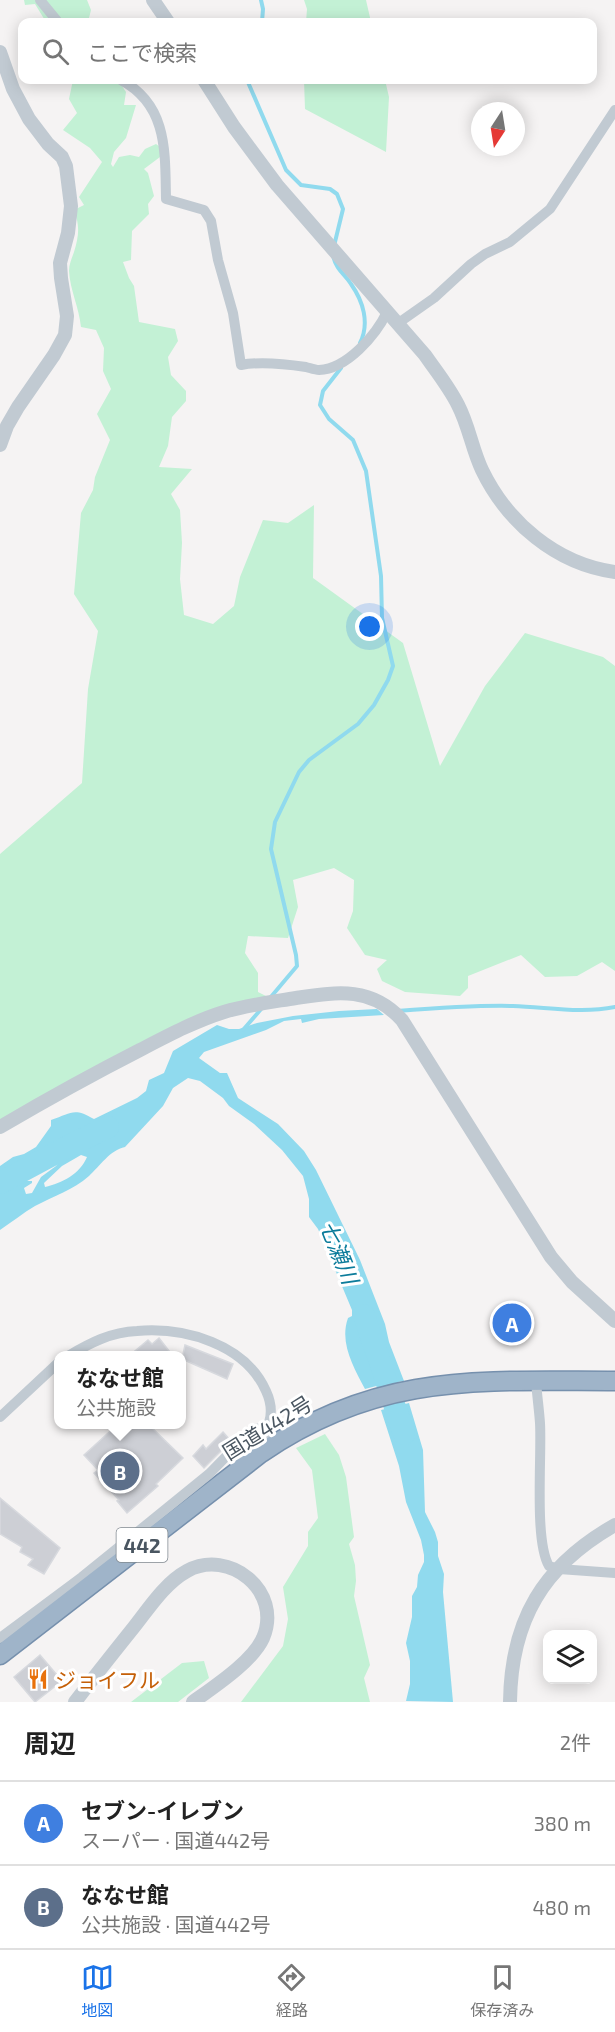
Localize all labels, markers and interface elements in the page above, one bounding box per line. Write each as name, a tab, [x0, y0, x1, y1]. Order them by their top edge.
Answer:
search box	[18, 18, 597, 84]
icon: search	[39, 35, 72, 68]
text: ここで検索	[87, 39, 197, 65]
north arrow	[471, 102, 525, 156]
your location	[355, 612, 384, 641]
water label: 七瀬川	[316, 1217, 365, 1289]
pin: A	[492, 1300, 532, 1346]
popup	[54, 1351, 186, 1429]
text: ななせ館	[76, 1364, 164, 1390]
street label: 国道442号	[218, 1390, 316, 1464]
text: 公共施設	[76, 1395, 156, 1419]
pin: B	[100, 1448, 140, 1494]
road number: 442	[116, 1528, 168, 1562]
map controls	[543, 1630, 597, 1684]
button: layers	[543, 1630, 597, 1684]
restaurant icon: ジョイフル	[26, 1667, 50, 1691]
place label: ジョイフル	[55, 1667, 160, 1692]
text: 周辺	[24, 1727, 76, 1758]
text: 2件	[560, 1730, 591, 1754]
text: セブン-イレブン	[81, 1797, 244, 1823]
text: A	[37, 1811, 50, 1835]
text: 380 m	[534, 1811, 591, 1835]
text: スーパー · 国道442号	[81, 1828, 270, 1852]
text: ななせ館	[81, 1881, 169, 1907]
text: B	[37, 1895, 50, 1919]
text: 480 m	[533, 1895, 591, 1919]
text: 公共施設 · 国道442号	[81, 1912, 270, 1936]
tab: 地図	[81, 1961, 114, 2021]
tab: 経路	[275, 1961, 308, 2021]
tab: 保存済み	[470, 1961, 534, 2021]

